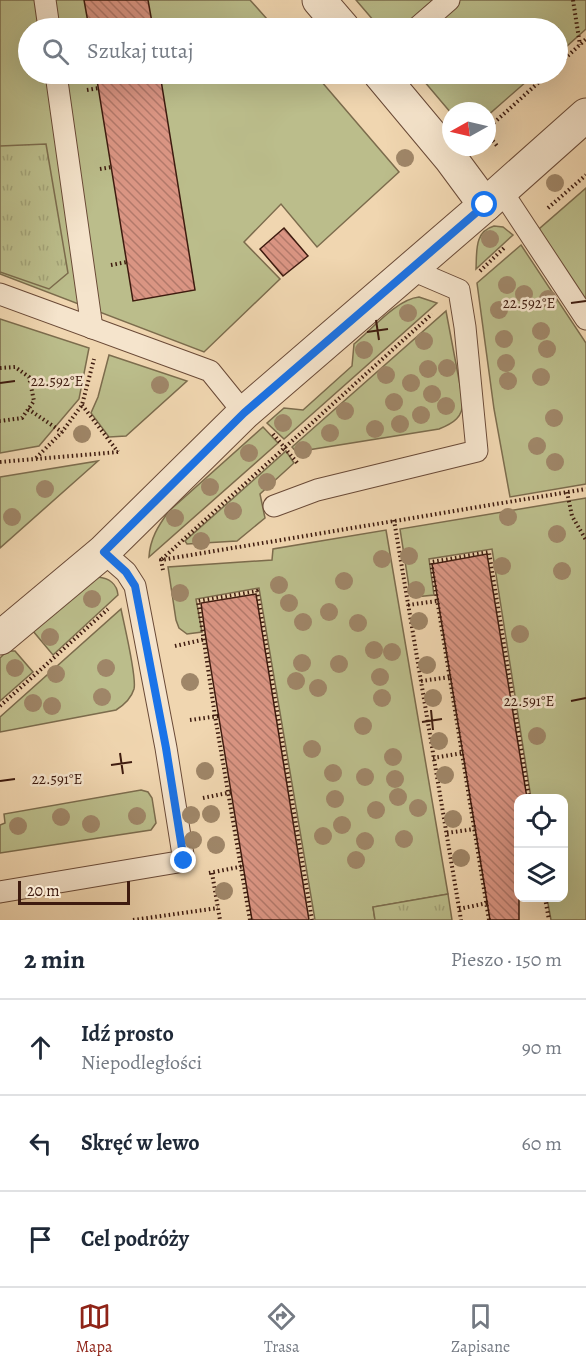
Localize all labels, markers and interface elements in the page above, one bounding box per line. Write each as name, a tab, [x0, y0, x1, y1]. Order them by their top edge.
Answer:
search box	[18, 18, 568, 84]
icon: search	[39, 35, 72, 68]
text: Szukaj tutaj	[87, 36, 193, 66]
north arrow	[442, 102, 496, 156]
route start	[471, 191, 497, 217]
text: 22.592°E	[503, 293, 555, 313]
text: 22.592°E	[31, 371, 83, 391]
text: 22.591°E	[504, 691, 554, 711]
text: 22.591°E	[32, 769, 82, 789]
map controls	[514, 794, 568, 902]
button: locate	[514, 794, 568, 848]
route end	[170, 847, 196, 873]
button: layers	[514, 848, 568, 902]
scale bar	[18, 878, 130, 906]
text: 20 m	[27, 880, 60, 902]
text: 2 min	[24, 942, 85, 977]
text: Pieszo · 150 m	[451, 946, 562, 973]
text: Idź prosto	[81, 1019, 174, 1049]
icon: ahead	[24, 1031, 57, 1064]
text: 90 m	[522, 1034, 562, 1061]
text: Niepodległości	[81, 1049, 202, 1076]
icon: left	[24, 1127, 57, 1160]
text: Skręć w lewo	[81, 1128, 200, 1158]
text: 60 m	[522, 1130, 562, 1157]
icon: arrive	[24, 1223, 57, 1256]
text: Cel podróży	[81, 1224, 189, 1254]
tab: Mapa	[76, 1300, 112, 1358]
tab: Trasa	[264, 1300, 300, 1358]
tab: Zapisane	[451, 1300, 510, 1358]

